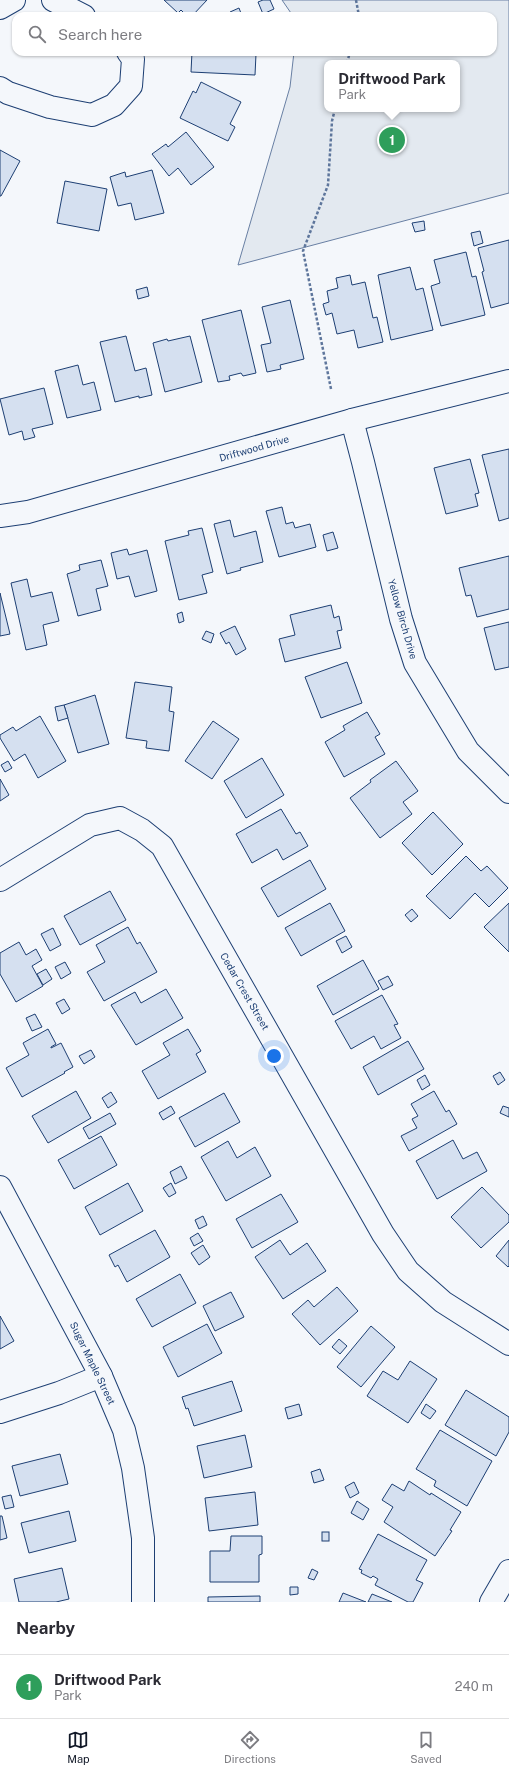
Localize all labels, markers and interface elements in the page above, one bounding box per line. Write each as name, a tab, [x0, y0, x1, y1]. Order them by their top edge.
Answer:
search box	[12, 12, 497, 56]
icon: search	[26, 23, 48, 45]
text: Search here	[58, 26, 142, 43]
popup	[324, 60, 460, 112]
text: Driftwood Park	[338, 70, 446, 87]
text: Park	[338, 87, 366, 102]
pin: 1	[379, 125, 405, 155]
street label: Driftwood Drive	[218, 432, 291, 464]
street label: Yellow Birch Drive	[386, 577, 420, 661]
street label: Cedar Crest Street	[218, 950, 272, 1032]
your location	[264, 1046, 284, 1066]
street label: Sugar Maple Street	[68, 1320, 118, 1407]
text: Nearby	[16, 1618, 75, 1638]
text: Driftwood Park	[54, 1671, 161, 1688]
text: 1	[26, 1679, 32, 1694]
text: 240 m	[455, 1679, 493, 1694]
text: Park	[54, 1688, 82, 1703]
tab: Map	[67, 1729, 90, 1765]
tab: Directions	[224, 1729, 276, 1765]
tab: Saved	[410, 1729, 442, 1765]

